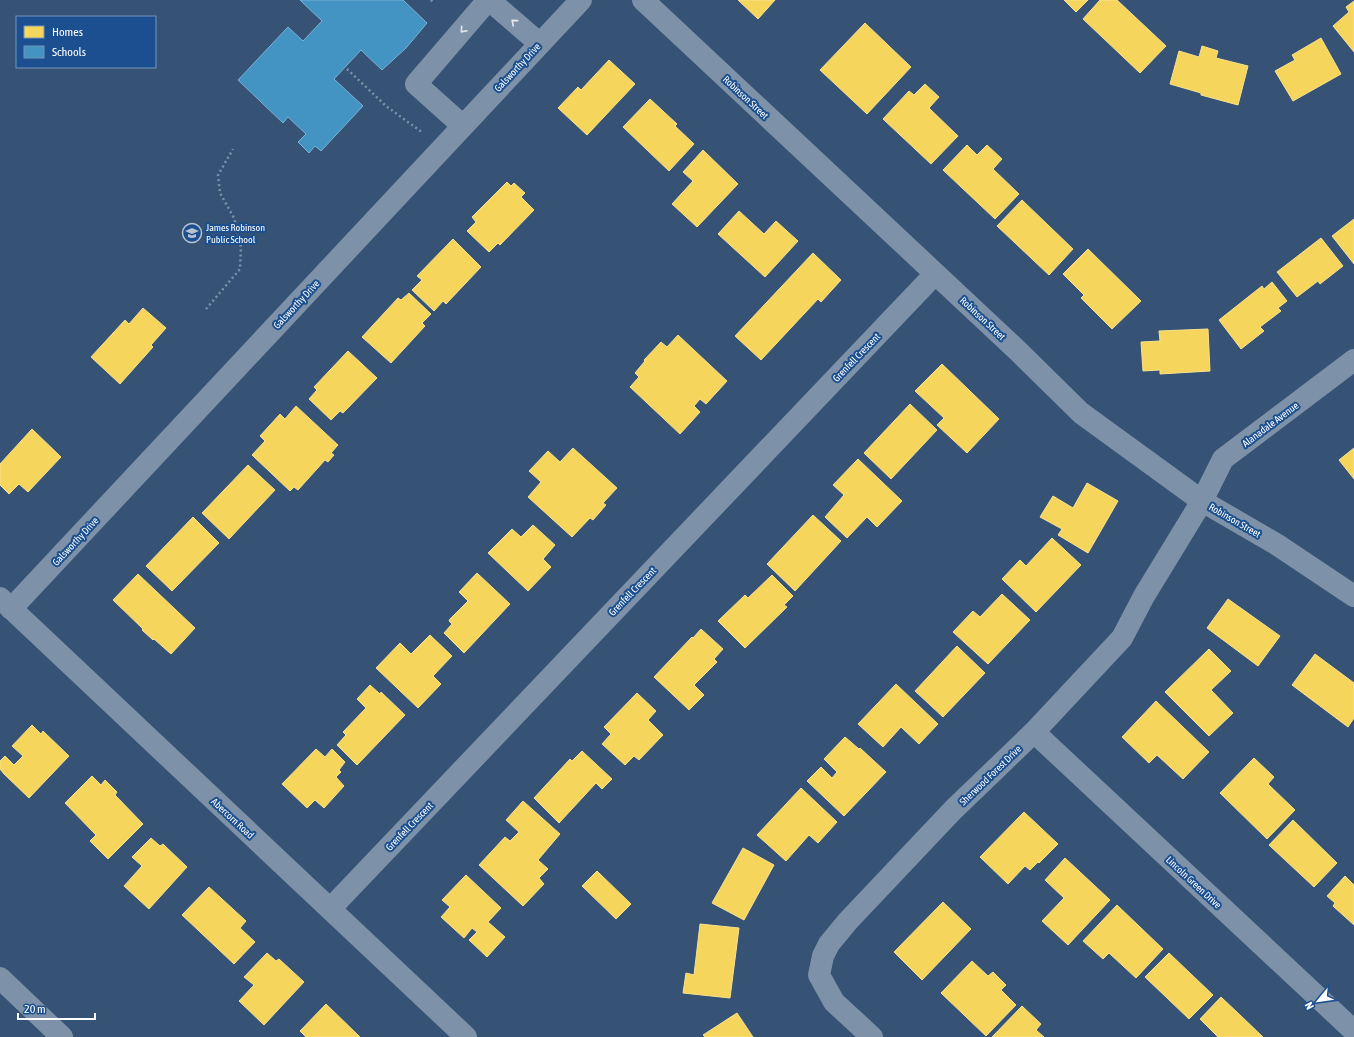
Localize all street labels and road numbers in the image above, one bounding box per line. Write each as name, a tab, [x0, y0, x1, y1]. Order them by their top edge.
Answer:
street label: Galsworthy Drive	[492, 41, 543, 94]
street label: Robinson Street	[721, 74, 771, 121]
street label: Galsworthy Drive	[271, 278, 322, 331]
street label: Robinson Street	[958, 295, 1008, 342]
street label: Grenfell Crescent	[830, 331, 882, 384]
street label: Alanadale Avenue	[1240, 400, 1301, 449]
street label: Robinson Street	[1207, 501, 1263, 540]
street label: Galsworthy Drive	[50, 515, 101, 568]
street label: Grenfell Crescent	[606, 565, 658, 618]
street label: Sherwood Forest Drive	[957, 743, 1024, 807]
street label: Abercorn Road	[209, 796, 256, 841]
street label: Grenfell Crescent	[383, 800, 435, 853]
street label: Lincoln Green Drive	[1164, 854, 1224, 911]

